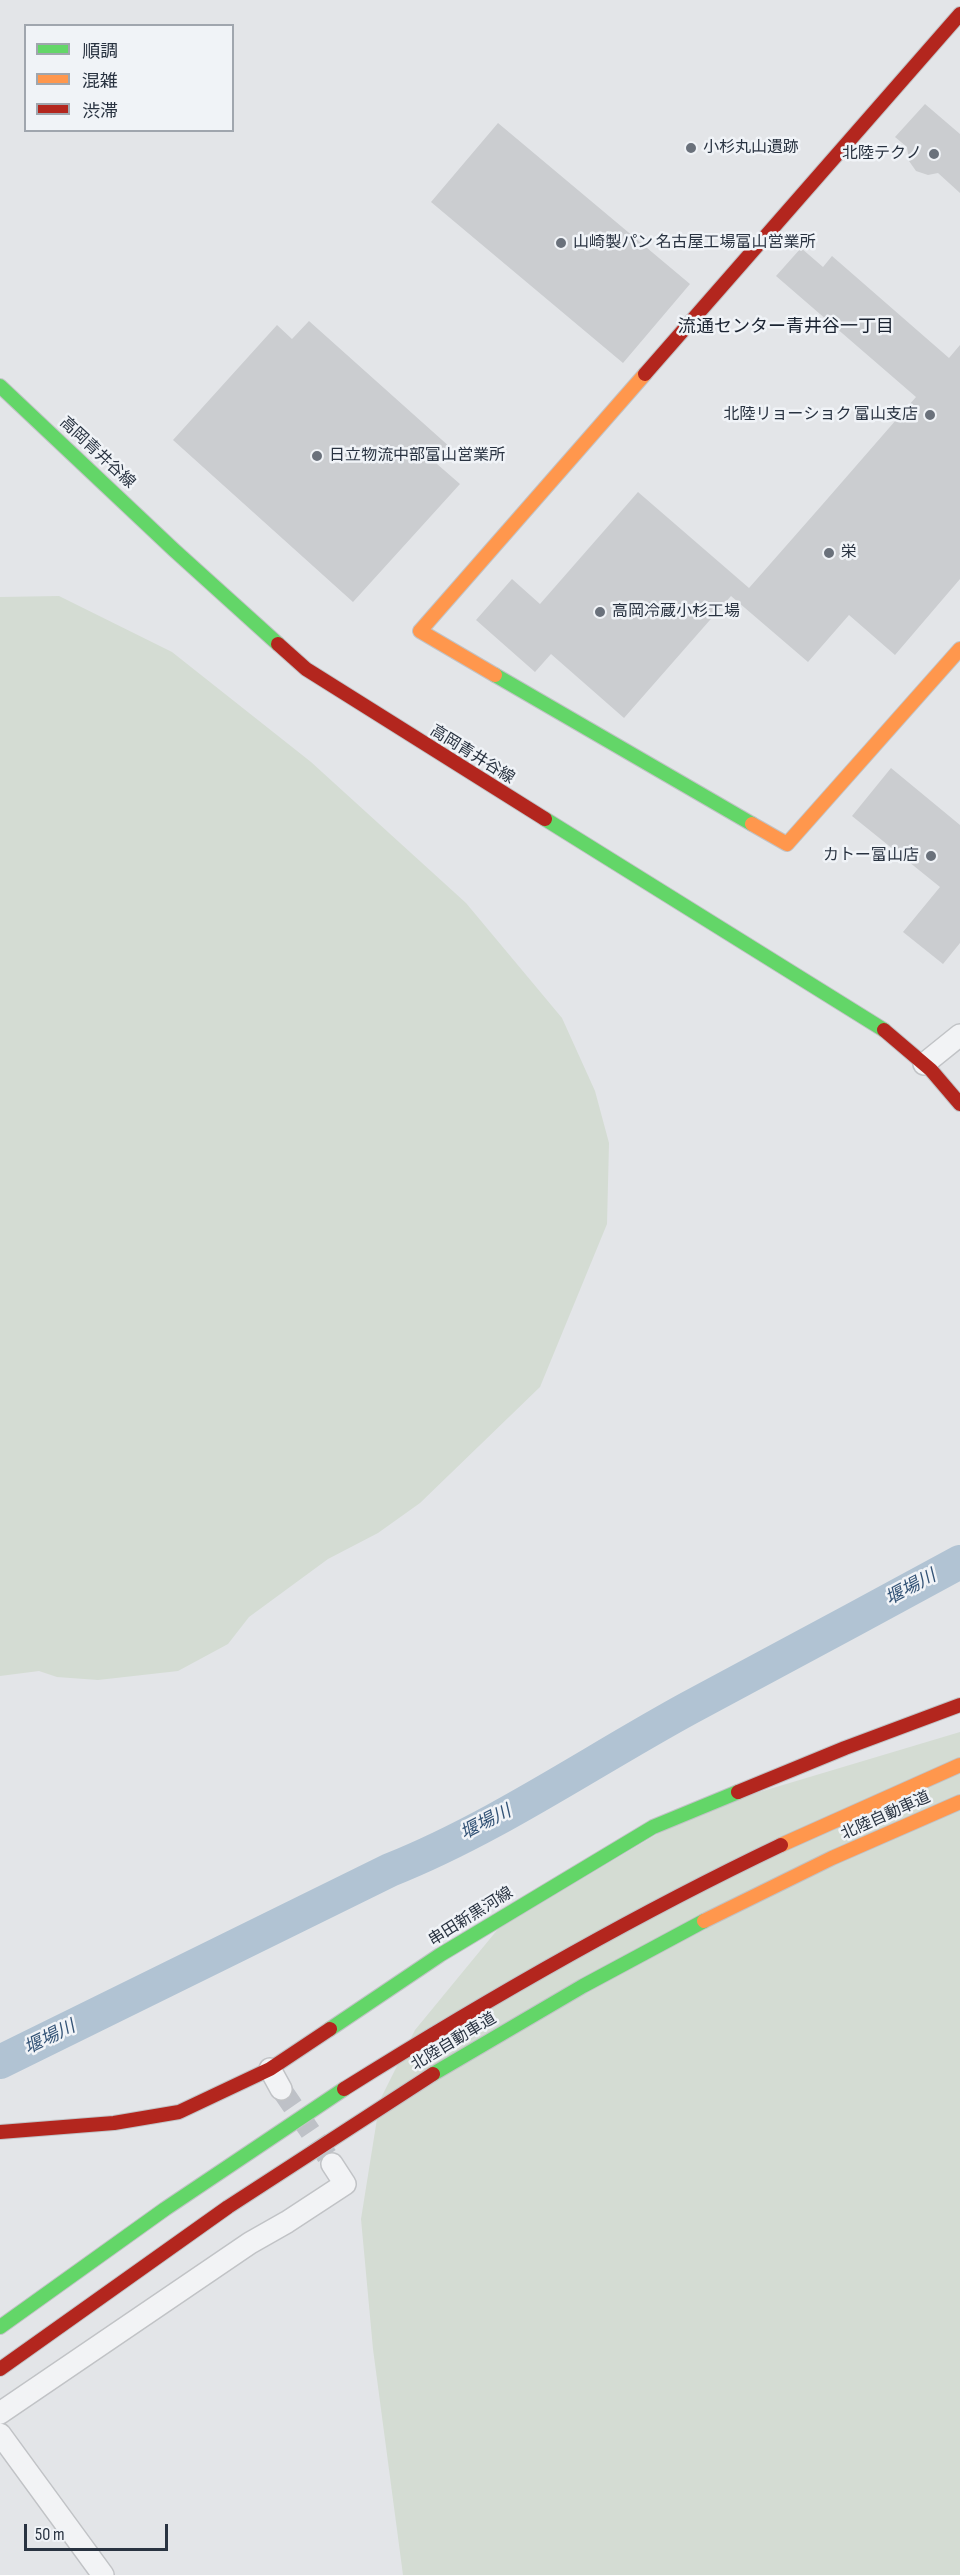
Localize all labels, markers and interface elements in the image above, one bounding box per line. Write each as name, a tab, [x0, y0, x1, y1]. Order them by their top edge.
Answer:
legend	[24, 24, 234, 132]
text: 順調	[82, 41, 118, 62]
text: 混雑	[82, 71, 118, 92]
text: 渋滞	[82, 101, 118, 122]
place label: 小杉丸山遺跡	[703, 138, 799, 158]
marker: 小杉丸山遺跡	[684, 141, 698, 155]
place label: 北陸テクノ	[842, 144, 922, 164]
marker: 北陸テクノ	[927, 147, 941, 161]
place label: 山崎製パン 名古屋工場富山営業所	[573, 233, 816, 253]
marker: 山崎製パン 名古屋工場富山営業所	[554, 236, 568, 250]
district label: 流通センター青井谷一丁目	[678, 316, 894, 338]
place label: 北陸リョーショク 富山支店	[723, 405, 918, 425]
marker: 北陸リョーショク 富山支店	[923, 408, 937, 422]
street label: 高岡青井谷線	[55, 413, 139, 493]
place label: 日立物流中部富山営業所	[329, 446, 505, 466]
marker: 日立物流中部富山営業所	[310, 449, 324, 463]
place label: 栄	[841, 543, 857, 563]
marker: 栄	[822, 546, 836, 560]
place label: 高岡冷蔵小杉工場	[612, 602, 740, 622]
marker: 高岡冷蔵小杉工場	[593, 605, 607, 619]
street label: 高岡青井谷線	[426, 721, 518, 789]
place label: カトー富山店	[823, 846, 919, 866]
marker: カトー富山店	[924, 849, 938, 863]
water label: 堰場川	[882, 1566, 940, 1610]
street label: 北陸自動車道	[838, 1788, 934, 1844]
water label: 堰場川	[457, 1801, 515, 1845]
street label: 串田新黒河線	[425, 1883, 517, 1951]
street label: 北陸自動車道	[408, 2009, 500, 2075]
water label: 堰場川	[21, 2016, 79, 2060]
scale bar	[27, 2512, 171, 2550]
text: 50 m	[35, 2524, 65, 2545]

